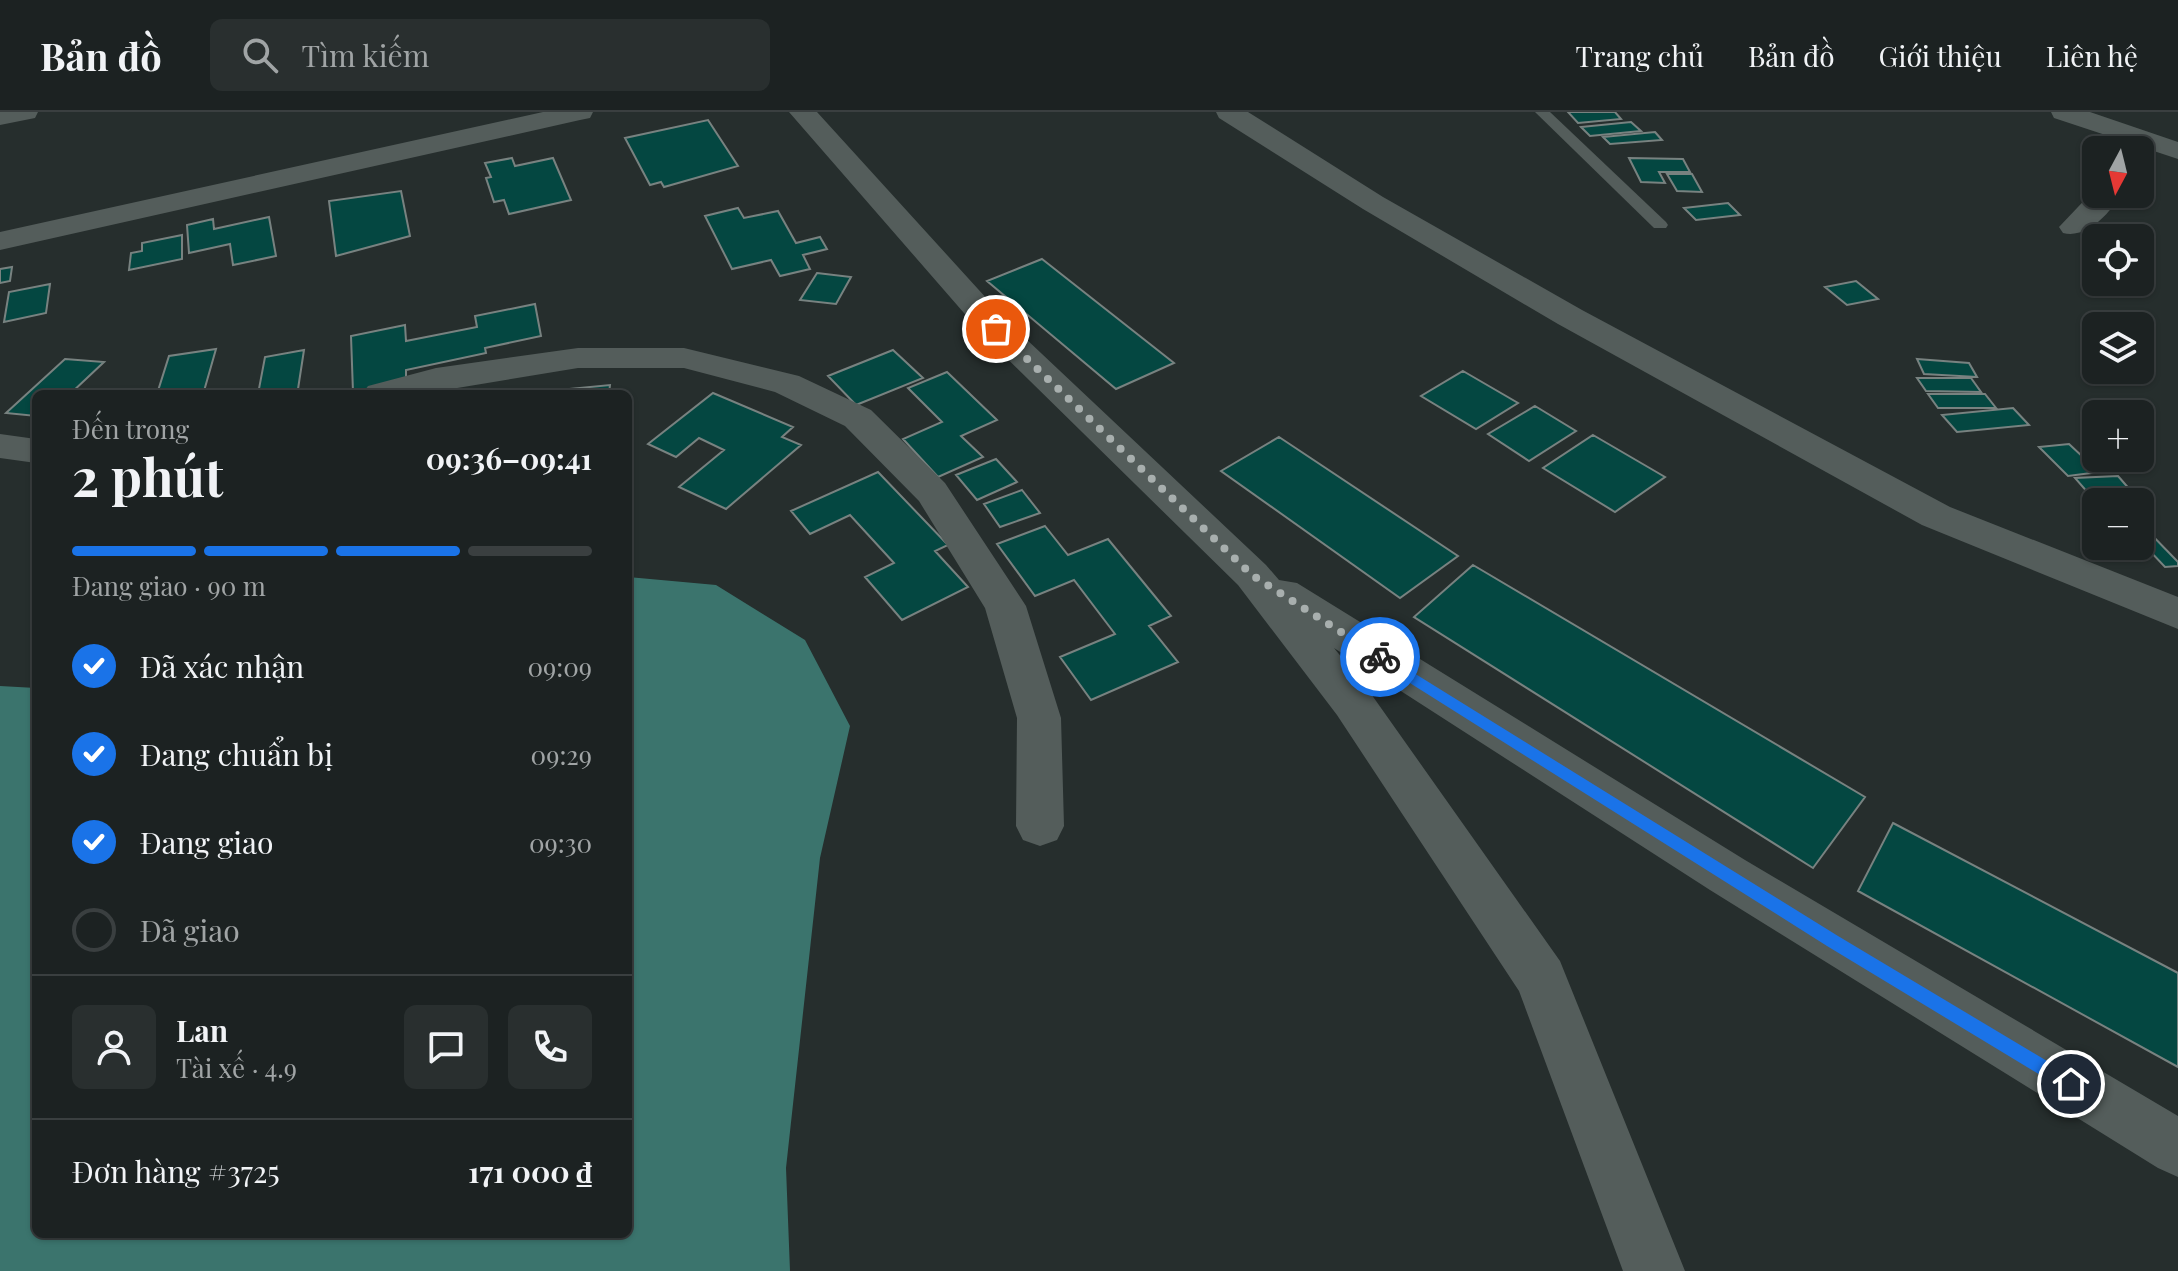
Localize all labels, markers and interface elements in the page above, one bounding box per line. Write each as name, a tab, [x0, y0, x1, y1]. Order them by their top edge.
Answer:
search box	[210, 19, 770, 91]
text: Bản đồ	[40, 30, 162, 81]
icon: search	[238, 33, 282, 77]
text: Tìm kiếm	[302, 35, 429, 75]
text: Trang chủ	[1576, 37, 1704, 74]
text: Bản đồ	[1748, 37, 1835, 74]
text: Giới thiệu	[1879, 37, 2002, 74]
text: Liên hệ	[2046, 37, 2138, 74]
north arrow	[2082, 136, 2154, 208]
map controls	[2082, 136, 2154, 560]
button: locate	[2082, 224, 2154, 296]
pin	[962, 295, 1030, 363]
icon: bag	[974, 307, 1018, 351]
button: layers	[2082, 312, 2154, 384]
button: +	[2082, 400, 2154, 472]
text: Đến trong	[72, 411, 189, 446]
text: 09:36–09:41	[426, 438, 592, 478]
text: 2 phút	[72, 441, 223, 510]
button: −	[2082, 488, 2154, 560]
text: Đang giao · 90 m	[72, 568, 266, 603]
courier	[1340, 617, 1420, 697]
icon: bike	[1358, 635, 1402, 679]
icon: check	[72, 644, 116, 688]
text: Đã xác nhận	[140, 646, 304, 686]
text: 09:09	[527, 649, 592, 684]
icon: check	[72, 732, 116, 776]
text: Đang chuẩn bị	[140, 734, 333, 774]
text: 09:29	[531, 737, 592, 772]
icon: check	[72, 820, 116, 864]
text: Đang giao	[140, 822, 273, 862]
text: 09:30	[529, 825, 592, 860]
text: Đã giao	[140, 910, 240, 950]
button: person	[72, 1005, 156, 1089]
button: chat	[404, 1005, 488, 1089]
button: phone	[508, 1005, 592, 1089]
text: Lan	[176, 1010, 228, 1050]
text: Tài xế · 4.9	[176, 1050, 297, 1085]
pin	[2037, 1050, 2105, 1118]
icon: home	[2049, 1062, 2093, 1106]
text: Đơn hàng #3725	[72, 1151, 280, 1191]
text: 171 000 ₫	[468, 1151, 592, 1191]

